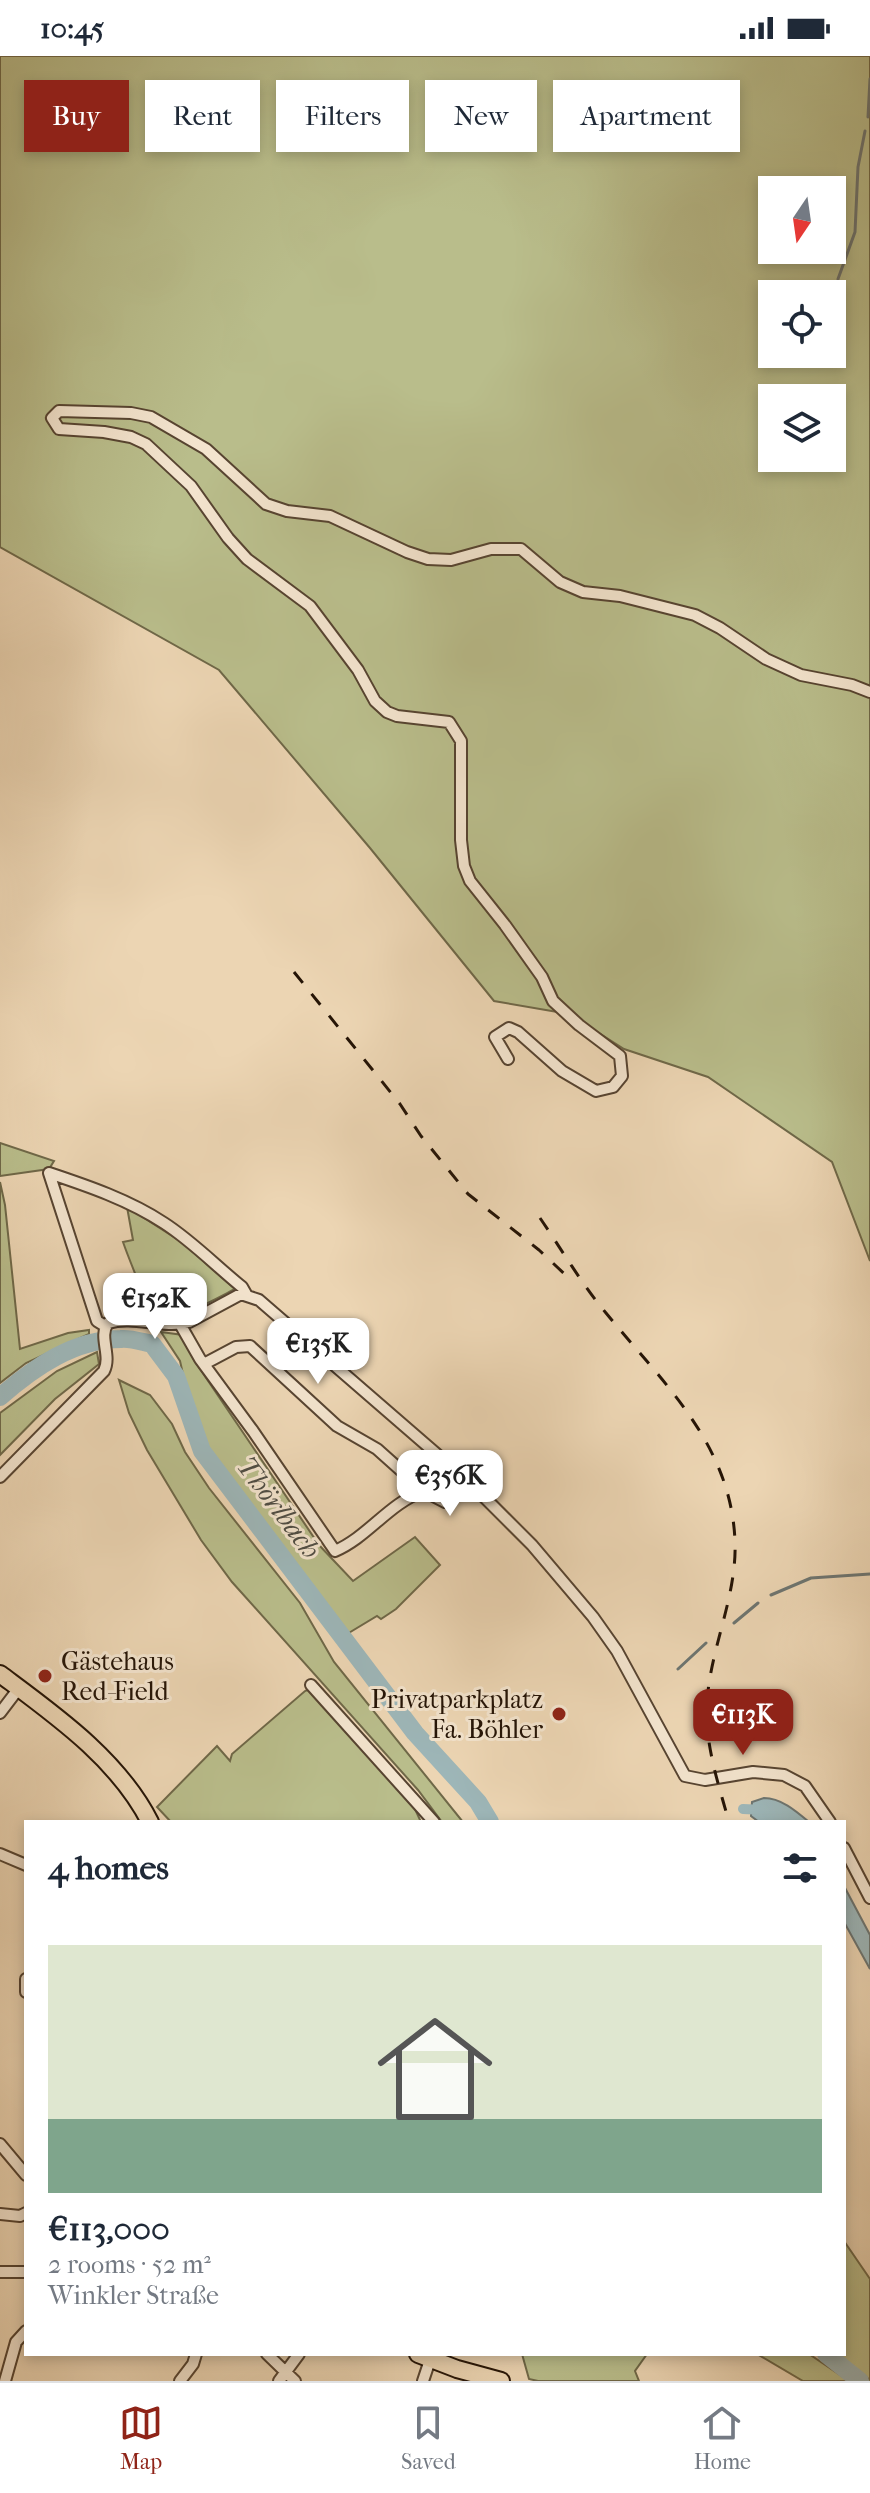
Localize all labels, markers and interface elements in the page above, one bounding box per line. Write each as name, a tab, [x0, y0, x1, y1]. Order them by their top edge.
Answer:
text: 10:45	[40, 11, 104, 46]
chip: Buy	[24, 80, 129, 152]
chip: Rent	[145, 80, 260, 152]
chip: Filters	[276, 80, 409, 152]
chip: New	[425, 80, 537, 152]
chip: Apartment	[553, 80, 740, 152]
north arrow	[758, 176, 846, 264]
map controls	[758, 176, 846, 472]
button: locate	[758, 280, 846, 368]
button: layers	[758, 384, 846, 472]
pin: €152K	[99, 1273, 211, 1341]
text: €152K	[121, 1283, 189, 1314]
pin: €135K	[262, 1318, 374, 1386]
text: €135K	[285, 1328, 351, 1359]
water label: Thörlbach	[230, 1450, 328, 1565]
pin: €356K	[394, 1450, 506, 1518]
text: €356K	[415, 1460, 485, 1491]
place label: Gästehaus Red-Field	[61, 1646, 174, 1707]
marker: Gästehaus Red-Field	[36, 1667, 54, 1685]
place label: Privatparkplatz Fa. Böhler	[371, 1684, 543, 1745]
pin: €113K	[687, 1689, 799, 1757]
text: €113K	[711, 1699, 775, 1730]
marker: Privatparkplatz Fa. Böhler	[550, 1705, 568, 1723]
icon: filters	[778, 1846, 822, 1890]
text: 4 homes	[48, 1848, 169, 1888]
icon: home	[363, 1997, 507, 2141]
text: €113,000	[48, 2209, 170, 2249]
text: 2 rooms · 52 m²	[48, 2249, 211, 2280]
text: Winkler Straße	[48, 2280, 219, 2311]
tab: Map	[119, 2401, 163, 2475]
tab: Saved	[401, 2401, 456, 2475]
tab: Home	[694, 2401, 751, 2475]

